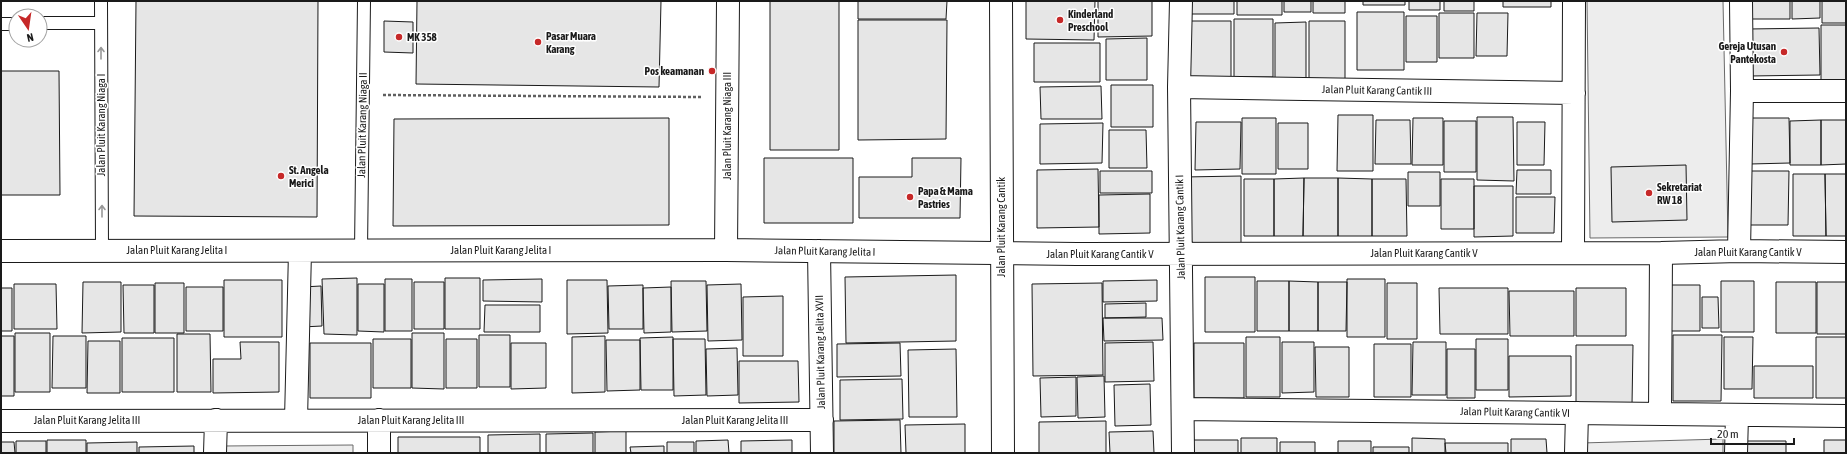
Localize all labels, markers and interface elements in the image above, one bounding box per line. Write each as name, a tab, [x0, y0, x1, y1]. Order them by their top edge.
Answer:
north arrow	[8, 8, 48, 48]
place label: Kinderland Preschool	[1068, 8, 1113, 33]
marker: Kinderland Preschool	[1055, 15, 1065, 25]
place label: Pasar Muara Karang	[546, 30, 596, 55]
text: N	[26, 31, 35, 44]
place label: MK 358	[407, 31, 437, 43]
marker: MK 358	[394, 32, 404, 42]
marker: Pasar Muara Karang	[533, 37, 543, 47]
place label: Gereja Utusan Pantekosta	[1718, 40, 1776, 65]
one-way arrow	[97, 47, 105, 60]
marker: Gereja Utusan Pantekosta	[1779, 47, 1789, 57]
place label: Pos keamanan	[645, 65, 704, 77]
marker: Pos keamanan	[707, 66, 717, 76]
street label: Jalan Pluit Karang Niaga II	[355, 72, 369, 178]
street label: Jalan Pluit Karang Niaga III	[721, 72, 733, 180]
street label: Jalan Pluit Karang Niaga I	[95, 74, 107, 176]
street label: Jalan Pluit Karang Cantik III	[1322, 83, 1432, 97]
place label: St. Angela Merici	[289, 164, 329, 189]
marker: St. Angela Merici	[276, 171, 286, 181]
street label: Jalan Pluit Karang Cantik I	[1173, 175, 1187, 279]
street label: Jalan Pluit Karang Cantik	[995, 177, 1007, 277]
place label: Sekretariat RW 18	[1657, 181, 1703, 206]
place label: Papa & Mama Pastries	[918, 185, 973, 210]
marker: Sekretariat RW 18	[1644, 188, 1654, 198]
marker: Papa & Mama Pastries	[905, 192, 915, 202]
one-way arrow	[98, 205, 106, 218]
street label: Jalan Pluit Karang Jelita I	[127, 244, 227, 256]
street label: Jalan Pluit Karang Jelita I	[451, 244, 551, 256]
street label: Jalan Pluit Karang Jelita I	[774, 244, 876, 258]
street label: Jalan Pluit Karang Cantik V	[1694, 246, 1802, 258]
street label: Jalan Pluit Karang Cantik V	[1370, 247, 1478, 259]
street label: Jalan Pluit Karang Cantik V	[1046, 248, 1154, 260]
street label: Jalan Pluit Karang Jelita XVII	[813, 295, 827, 409]
street label: Jalan Pluit Karang Cantik VI	[1460, 405, 1570, 419]
street label: Jalan Pluit Karang Jelita III	[34, 414, 140, 426]
street label: Jalan Pluit Karang Jelita III	[358, 414, 464, 426]
street label: Jalan Pluit Karang Jelita III	[682, 414, 788, 426]
scale bar	[1711, 420, 1794, 446]
text: 20 m	[1717, 427, 1739, 441]

